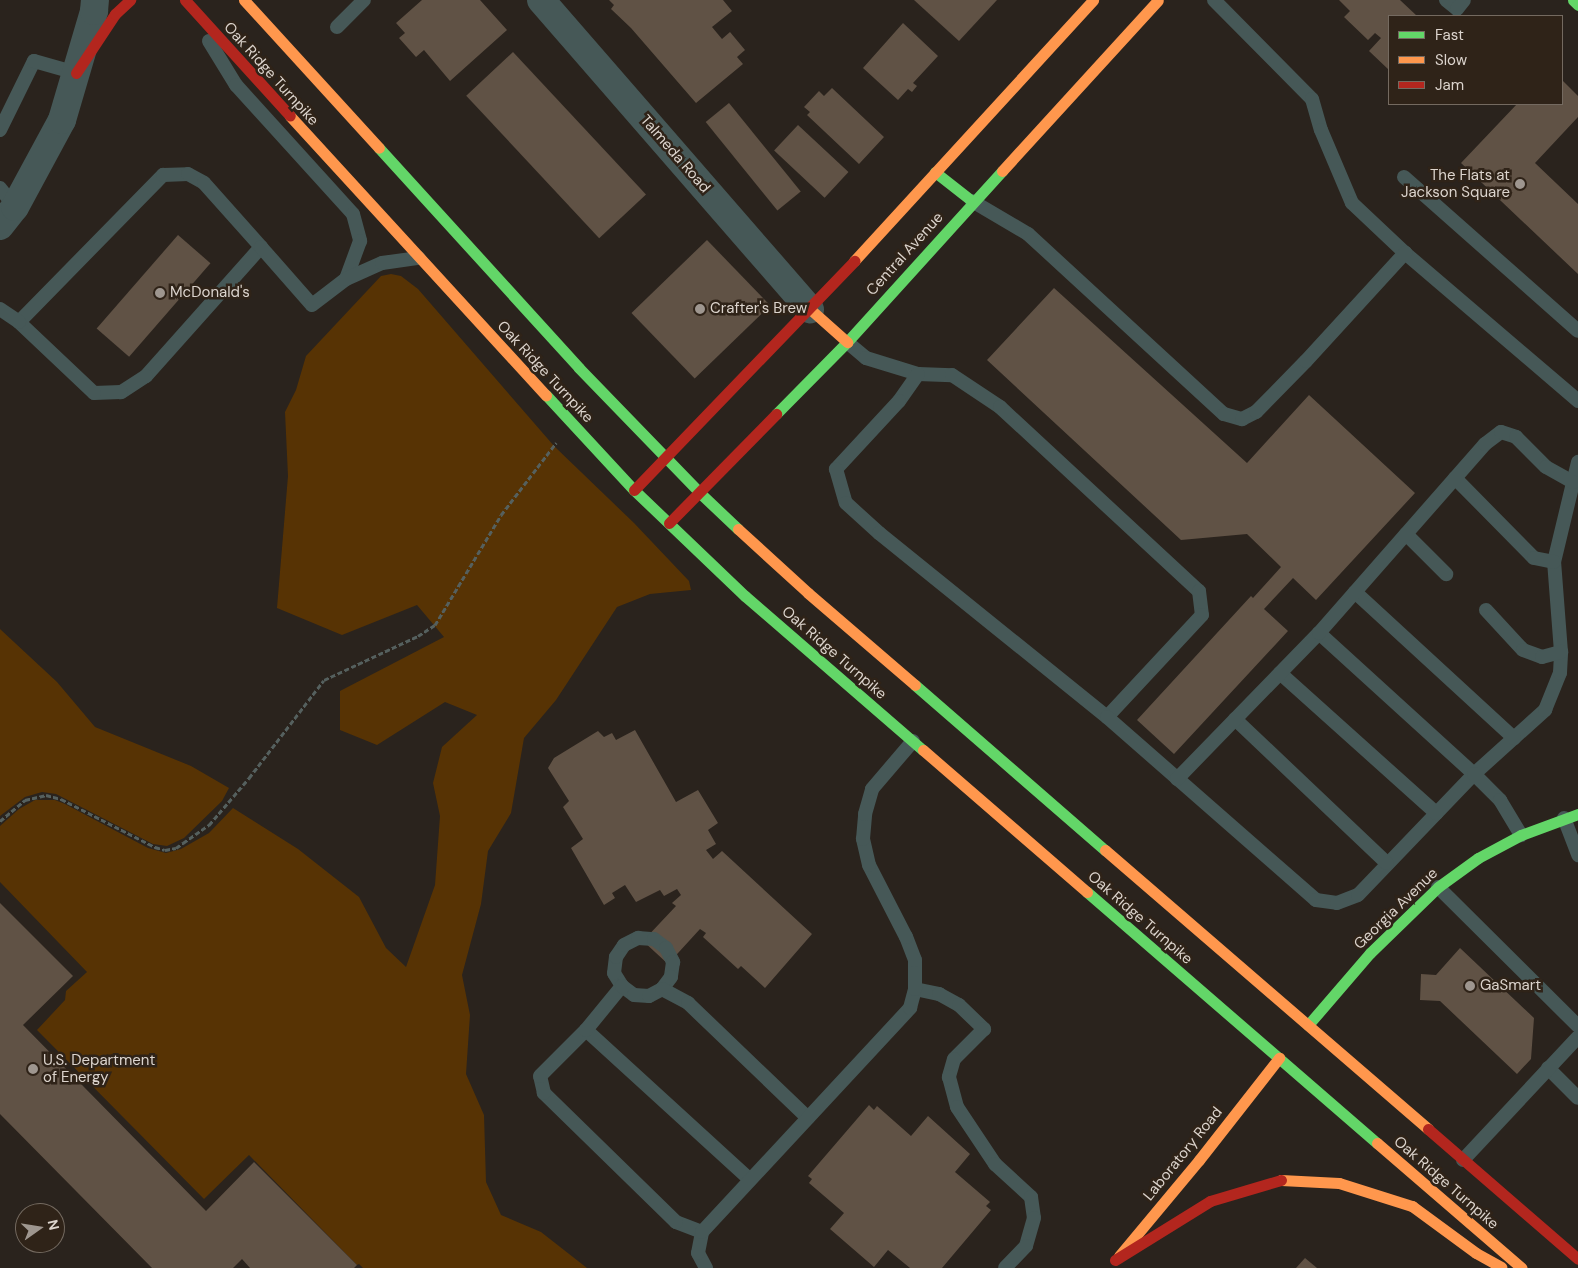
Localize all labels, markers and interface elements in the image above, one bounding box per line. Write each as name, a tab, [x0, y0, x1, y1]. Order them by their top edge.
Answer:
legend	[1388, 15, 1563, 105]
street label: Oak Ridge Turnpike	[220, 19, 322, 129]
text: Fast	[1435, 25, 1464, 45]
text: Slow	[1435, 50, 1467, 70]
text: Jam	[1435, 75, 1464, 95]
street label: Talmeda Road	[636, 111, 714, 197]
place label: The Flats at Jackson Square	[1401, 166, 1510, 201]
marker: The Flats at Jackson Square	[1514, 178, 1526, 190]
street label: Central Avenue	[863, 209, 947, 299]
place label: McDonald's	[170, 284, 250, 302]
marker: McDonald's	[154, 287, 166, 299]
place label: Crafter's Brew	[710, 300, 807, 318]
marker: Crafter's Brew	[694, 303, 706, 315]
street label: Oak Ridge Turnpike	[493, 317, 597, 427]
street label: Oak Ridge Turnpike	[778, 603, 890, 703]
street label: Georgia Avenue	[1350, 865, 1442, 953]
street label: Oak Ridge Turnpike	[1084, 868, 1196, 968]
place label: GaSmart	[1480, 977, 1541, 995]
marker: GaSmart	[1464, 980, 1476, 992]
place label: U.S. Department of Energy	[43, 1051, 155, 1086]
marker: U.S. Department of Energy	[27, 1063, 39, 1075]
street label: Laboratory Road	[1140, 1104, 1226, 1204]
street label: Oak Ridge Turnpike	[1390, 1133, 1502, 1233]
north arrow	[15, 1203, 65, 1253]
text: N	[44, 1218, 64, 1232]

